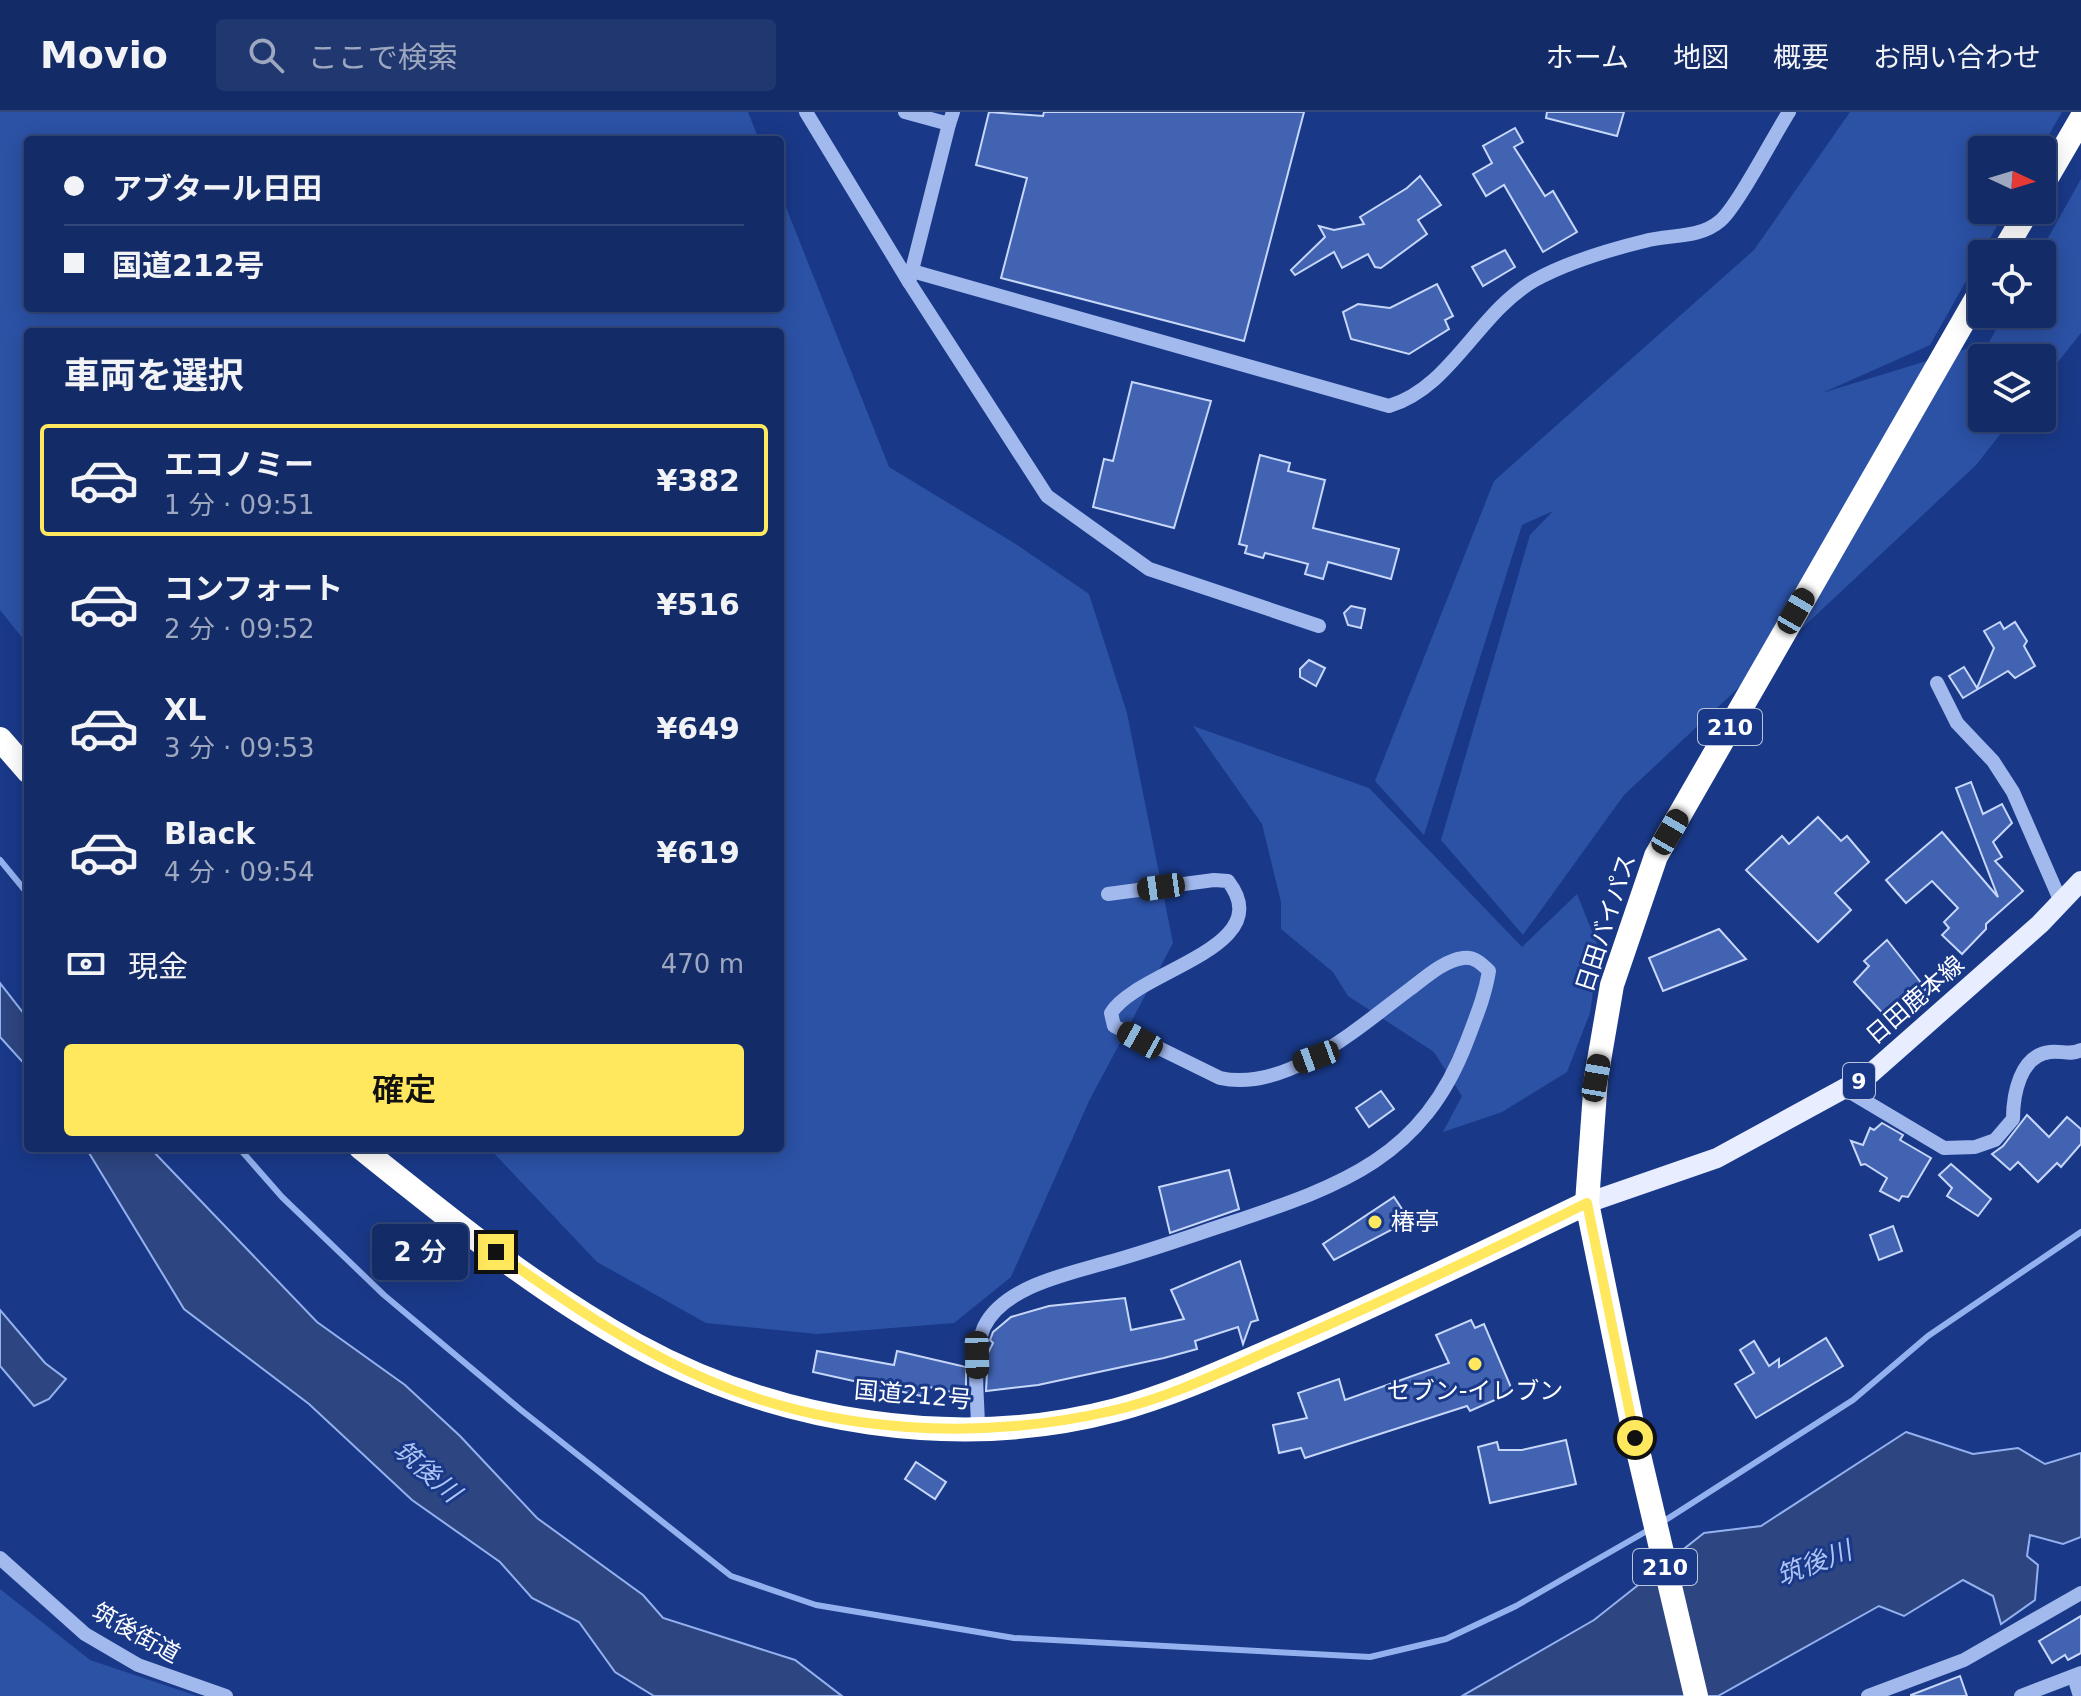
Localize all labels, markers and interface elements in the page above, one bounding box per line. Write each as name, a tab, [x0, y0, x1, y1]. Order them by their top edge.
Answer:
search box	[216, 19, 776, 91]
text: Movio	[40, 33, 168, 77]
icon: search	[244, 33, 288, 77]
text: ここで検索	[308, 40, 458, 75]
text: ホーム	[1546, 41, 1629, 74]
text: 地図	[1673, 41, 1729, 74]
text: 概要	[1773, 41, 1829, 74]
text: お問い合わせ	[1873, 41, 2041, 74]
north arrow	[1968, 136, 2056, 224]
map controls	[1968, 136, 2056, 432]
text: アブタール日田	[112, 171, 322, 206]
button: locate	[1968, 240, 2056, 328]
text: 国道212号	[112, 248, 265, 283]
button: layers	[1968, 344, 2056, 432]
text: 車両を選択	[64, 355, 244, 396]
icon: car	[68, 444, 140, 516]
text: エコノミー	[164, 447, 314, 482]
text: ¥382	[657, 463, 740, 498]
text: 1 分 · 09:51	[164, 490, 315, 520]
icon: car	[68, 568, 140, 640]
text: コンフォート	[164, 571, 343, 606]
car	[1774, 584, 1818, 638]
text: ¥516	[657, 587, 740, 622]
text: 2 分 · 09:52	[164, 614, 315, 644]
icon: car	[68, 692, 140, 764]
text: XL	[164, 692, 206, 727]
road number: 210	[1698, 709, 1762, 745]
text: ¥649	[657, 711, 740, 746]
text: 3 分 · 09:53	[164, 733, 315, 763]
car	[1648, 805, 1692, 859]
icon: car	[68, 816, 140, 888]
text: Black	[164, 816, 255, 851]
text: ¥619	[657, 835, 740, 870]
street label: 日田バイパス	[1571, 850, 1641, 996]
text: 4 分 · 09:54	[164, 857, 315, 887]
car	[1136, 872, 1186, 902]
icon: cash	[64, 942, 108, 986]
text: 現金	[128, 949, 188, 984]
text: 470 m	[661, 949, 744, 979]
street label: 日田鹿本線	[1861, 950, 1969, 1050]
car	[1113, 1018, 1167, 1062]
car	[1289, 1038, 1343, 1076]
button: 確定	[64, 1044, 744, 1136]
car	[1580, 1052, 1612, 1104]
road number: 9	[1843, 1063, 1875, 1099]
place label: 椿亭	[1391, 1208, 1439, 1236]
marker: 椿亭	[1366, 1213, 1384, 1231]
callout: 2 分	[372, 1224, 468, 1280]
route end	[478, 1234, 514, 1270]
text: 2 分	[393, 1237, 447, 1267]
car	[965, 1331, 989, 1379]
marker: セブン-イレブン	[1466, 1355, 1484, 1373]
street label: 国道212号	[853, 1376, 973, 1414]
place label: セブン-イレブン	[1387, 1377, 1563, 1405]
route start	[1617, 1420, 1653, 1456]
water label: 筑後川	[388, 1434, 469, 1510]
water label: 筑後川	[1772, 1534, 1859, 1591]
road number: 210	[1633, 1549, 1697, 1585]
street label: 筑後街道	[87, 1597, 185, 1669]

